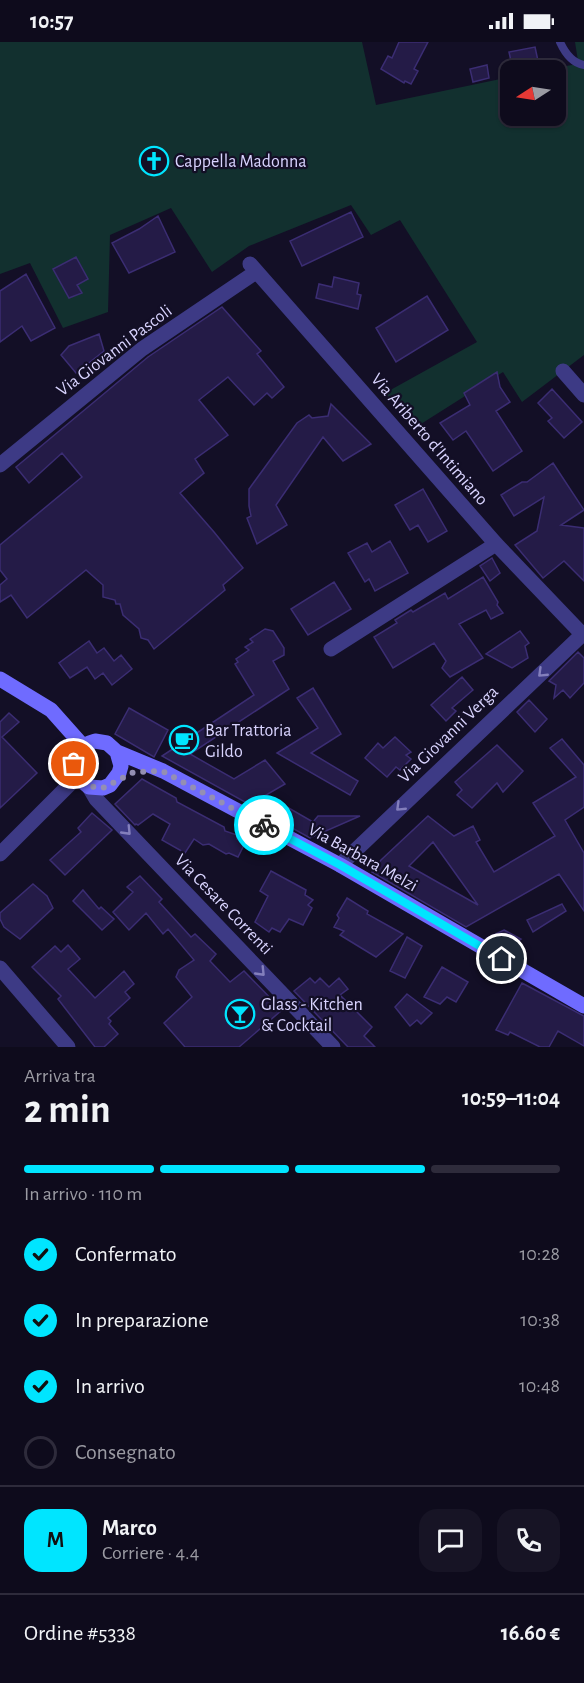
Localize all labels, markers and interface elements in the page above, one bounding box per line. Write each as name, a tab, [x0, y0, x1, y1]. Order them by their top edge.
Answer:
text: 10:57	[30, 10, 73, 32]
north arrow	[500, 60, 566, 126]
map controls	[500, 60, 566, 126]
church icon: Cappella Madonna	[138, 145, 170, 177]
place label: Cappella Madonna	[175, 153, 307, 171]
street label: Via Giovanni Pascoli	[54, 302, 176, 400]
street label: Via Ariberto d'Intimiano	[367, 370, 491, 509]
one-way arrow	[538, 666, 548, 677]
street label: Via Giovanni Verga	[395, 683, 502, 787]
place label: Bar Trattoria Gildo	[205, 722, 292, 761]
cafe icon: Bar Trattoria Gildo	[168, 724, 200, 756]
pin	[48, 738, 99, 789]
icon: bag	[57, 747, 90, 780]
courier	[234, 795, 294, 855]
one-way arrow	[397, 800, 407, 811]
icon: bike	[248, 809, 281, 842]
street label: Via Barbara Melzi	[305, 820, 420, 895]
one-way arrow	[119, 823, 130, 834]
street label: Via Cesare Correnti	[171, 851, 276, 958]
pin	[476, 933, 527, 984]
icon: home	[485, 942, 518, 975]
one-way arrow	[254, 964, 265, 975]
place label: Glass - Kitchen & Cocktail	[261, 996, 363, 1035]
bar icon: Glass - Kitchen & Cocktail	[224, 998, 256, 1030]
text: Arriva tra	[24, 1066, 96, 1086]
text: 10:59–11:04	[462, 1087, 560, 1109]
text: 2 min	[24, 1091, 111, 1130]
text: In arrivo · 110 m	[24, 1184, 142, 1204]
icon: check	[24, 1238, 57, 1271]
text: Confermato	[75, 1243, 177, 1265]
text: 10:28	[519, 1244, 560, 1264]
icon: check	[24, 1304, 57, 1337]
text: In preparazione	[75, 1309, 209, 1331]
text: 10:38	[520, 1310, 560, 1330]
icon: check	[24, 1370, 57, 1403]
text: In arrivo	[75, 1375, 145, 1397]
text: 10:48	[519, 1376, 560, 1396]
text: Consegnato	[75, 1441, 176, 1463]
button: chat	[419, 1509, 482, 1572]
button: phone	[497, 1509, 560, 1572]
text: Marco	[102, 1517, 157, 1539]
text: M	[47, 1529, 64, 1551]
text: Corriere · 4.4	[102, 1543, 199, 1563]
text: Ordine #5338	[24, 1622, 136, 1644]
text: 16.60 €	[501, 1622, 560, 1644]

